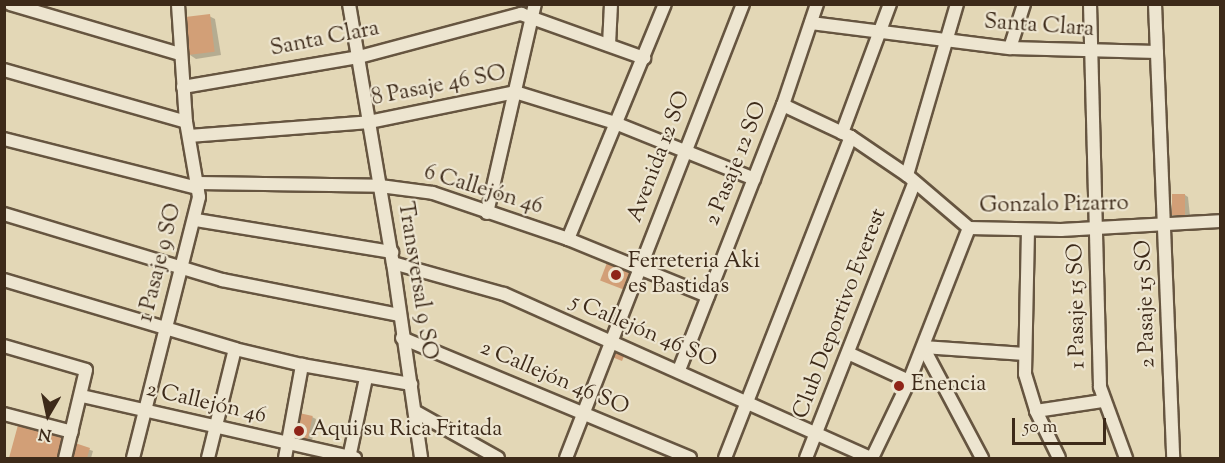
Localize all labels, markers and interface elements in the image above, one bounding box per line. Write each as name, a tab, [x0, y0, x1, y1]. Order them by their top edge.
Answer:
street label: Santa Clara	[983, 10, 1095, 44]
street label: Santa Clara	[268, 16, 382, 64]
street label: 8 Pasaje 46 SO	[370, 61, 508, 113]
street label: Avenida 12 SO	[623, 88, 697, 226]
street label: 2 Pasaje 12 SO	[700, 98, 774, 230]
street label: 6 Callejón 46	[420, 160, 546, 222]
street label: Gonzalo Pizarro	[979, 192, 1129, 220]
street label: Transversal 9 SO	[390, 200, 442, 362]
street label: 1 Pasaje 9 SO	[134, 201, 188, 325]
street label: Club Deportivo Everest	[789, 205, 893, 423]
street label: 2 Pasaje 15 SO	[1132, 239, 1162, 369]
street label: 1 Pasaje 15 SO	[1064, 243, 1092, 369]
place label: Ferreteria Aki es Bastidas	[628, 249, 760, 300]
marker: Ferreteria Aki es Bastidas	[609, 268, 623, 282]
street label: 5 Callejón 46 SO	[566, 289, 720, 375]
street label: 2 Callejón 46 SO	[476, 336, 632, 422]
place label: Enencia	[911, 373, 986, 399]
street label: 2 Callejón 46	[143, 377, 269, 431]
marker: Enencia	[892, 379, 906, 393]
north arrow	[18, 385, 78, 445]
scale bar	[1015, 406, 1110, 444]
text: 50 m	[1023, 415, 1057, 441]
place label: Aqui su Rica Fritada	[311, 418, 502, 444]
text: N	[37, 421, 53, 446]
marker: Aqui su Rica Fritada	[292, 424, 306, 438]

